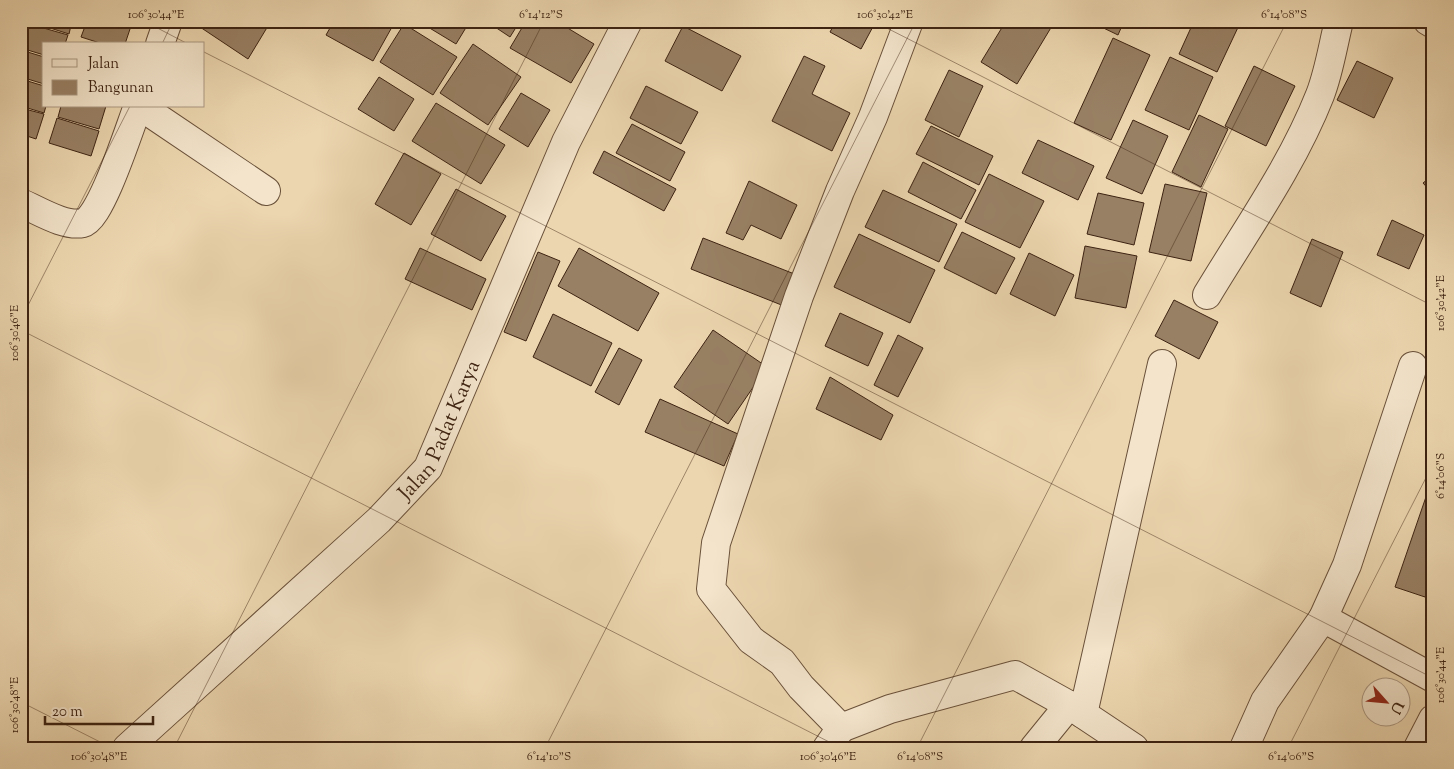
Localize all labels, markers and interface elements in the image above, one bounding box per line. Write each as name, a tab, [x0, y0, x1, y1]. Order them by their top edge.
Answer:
text: 106°30'44"E	[128, 6, 185, 24]
text: 6°14'12"S	[519, 6, 563, 24]
text: 106°30'42"E	[857, 6, 914, 24]
text: 6°14'08"S	[1261, 6, 1307, 24]
legend	[42, 42, 205, 108]
text: Jalan	[87, 54, 119, 75]
text: Bangunan	[88, 78, 154, 99]
text: 106°30'42"E	[1432, 274, 1450, 331]
text: 106°30'46"E	[6, 304, 24, 361]
street label: Jalan Padat Karya	[391, 356, 489, 509]
text: 6°14'06"S	[1432, 453, 1450, 499]
text: 106°30'44"E	[1432, 646, 1450, 703]
text: 106°30'48"E	[6, 676, 24, 733]
north arrow	[1362, 676, 1412, 726]
scale bar	[45, 694, 152, 726]
text: U	[1384, 697, 1407, 717]
text: 20 m	[52, 702, 83, 723]
text: 106°30'48"E	[71, 748, 128, 766]
text: 6°14'10"S	[527, 748, 571, 766]
text: 106°30'46"E	[800, 748, 857, 766]
text: 6°14'08"S	[897, 748, 943, 766]
text: 6°14'06"S	[1268, 748, 1314, 766]

